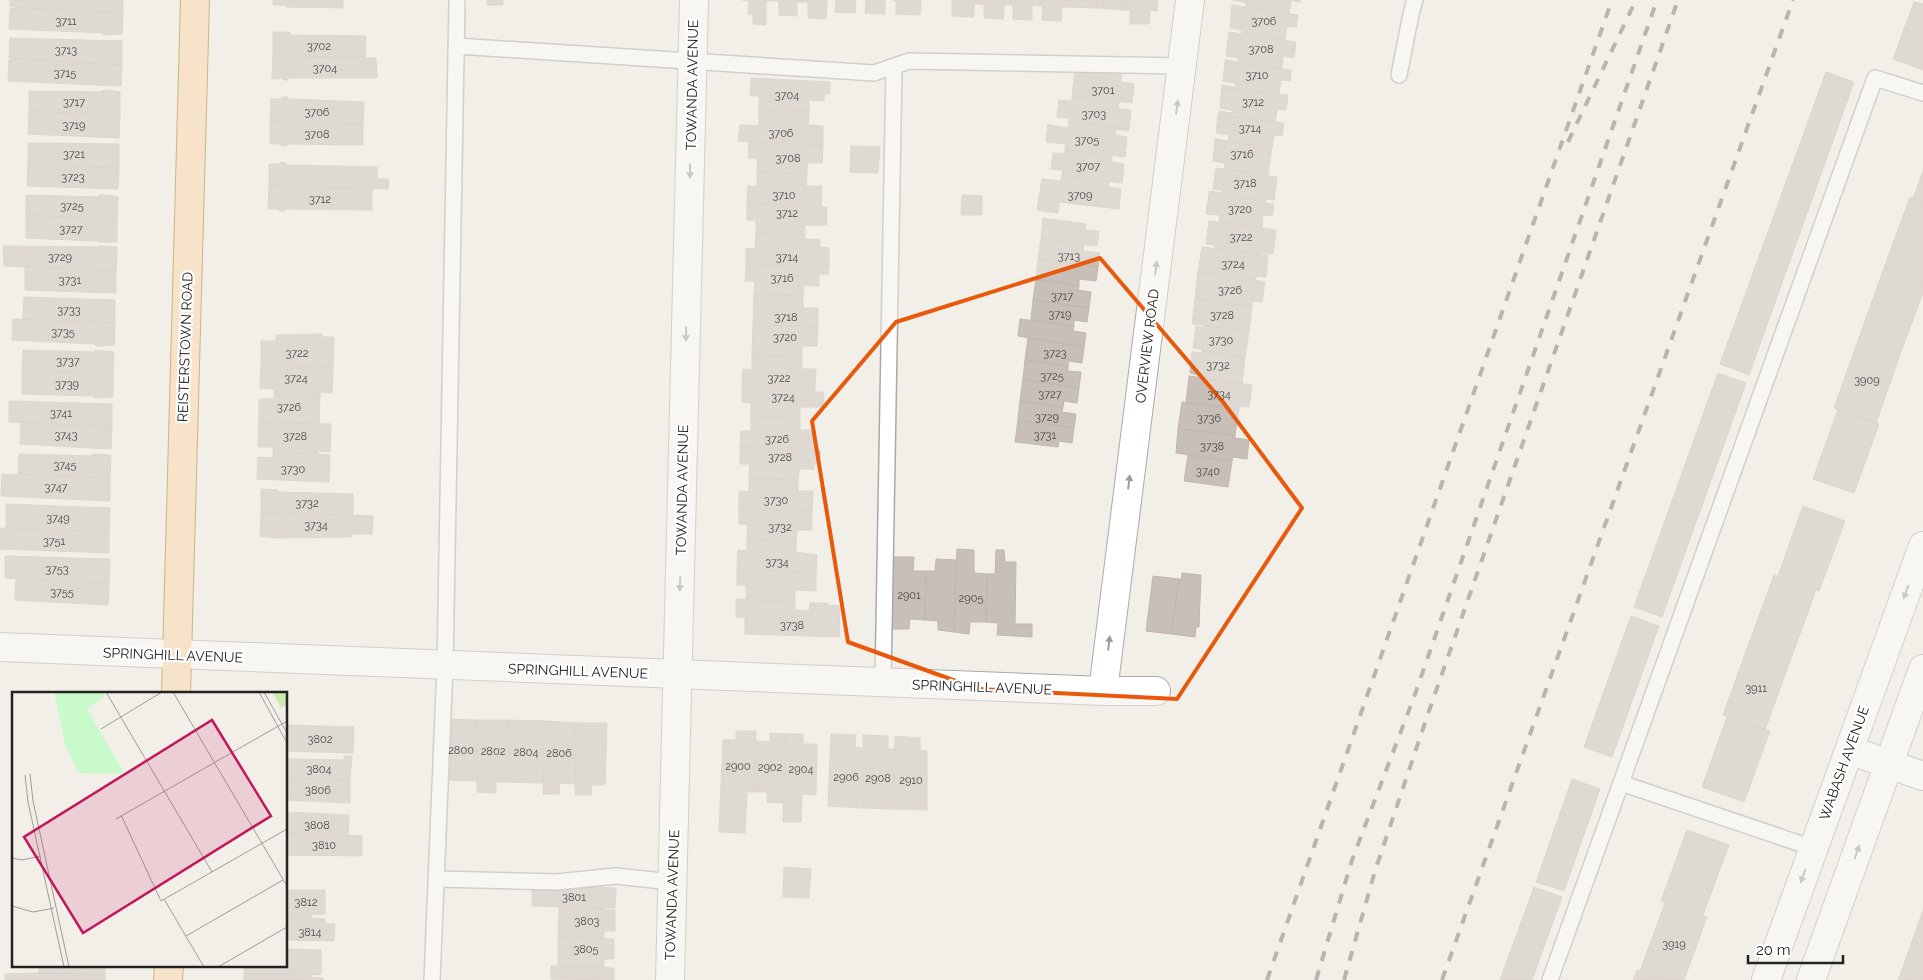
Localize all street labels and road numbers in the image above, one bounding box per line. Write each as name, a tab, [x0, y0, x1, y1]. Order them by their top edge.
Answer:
street label: TOWANDA AVENUE	[683, 19, 701, 151]
street label: REISTERSTOWN ROAD	[174, 272, 196, 422]
street label: OVERVIEW ROAD	[1132, 288, 1162, 404]
street label: TOWANDA AVENUE	[673, 424, 691, 556]
street label: SPRINGHILL AVENUE	[103, 645, 243, 665]
street label: SPRINGHILL AVENUE	[508, 661, 648, 681]
street label: SPRINGHILL AVENUE	[912, 677, 1052, 697]
street label: WABASH AVENUE	[1816, 704, 1872, 822]
street label: TOWANDA AVENUE	[662, 829, 682, 961]

